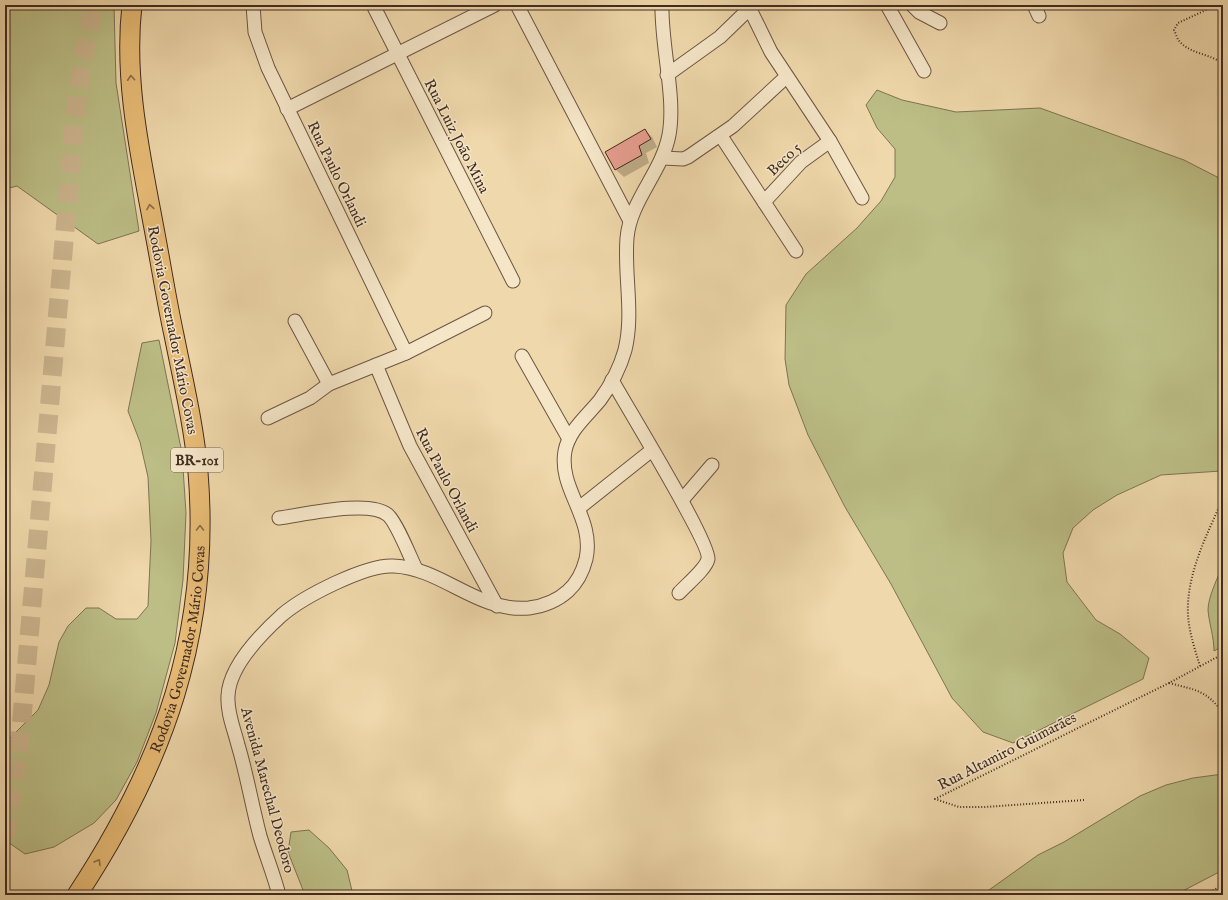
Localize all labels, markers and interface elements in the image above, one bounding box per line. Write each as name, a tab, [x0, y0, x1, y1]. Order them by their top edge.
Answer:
one-way arrow	[127, 75, 135, 81]
street label: Rua Luiz João Mina	[420, 76, 494, 197]
street label: Rua Paulo Orlandi	[303, 118, 370, 230]
street label: Beco 5	[763, 138, 806, 180]
one-way arrow	[146, 203, 155, 210]
street label: Rodovia Governador Mário Covas	[143, 224, 202, 436]
street label: Rua Paulo Orlandi	[411, 425, 482, 536]
road number: BR-101	[171, 448, 223, 472]
one-way arrow	[196, 525, 204, 531]
street label: Rodovia Governador Mário Covas	[146, 545, 210, 756]
street label: Avenida Marechal Deodoro	[236, 704, 299, 875]
street label: Rua Altamiro Guimarães	[935, 708, 1080, 795]
one-way arrow	[93, 859, 101, 866]

